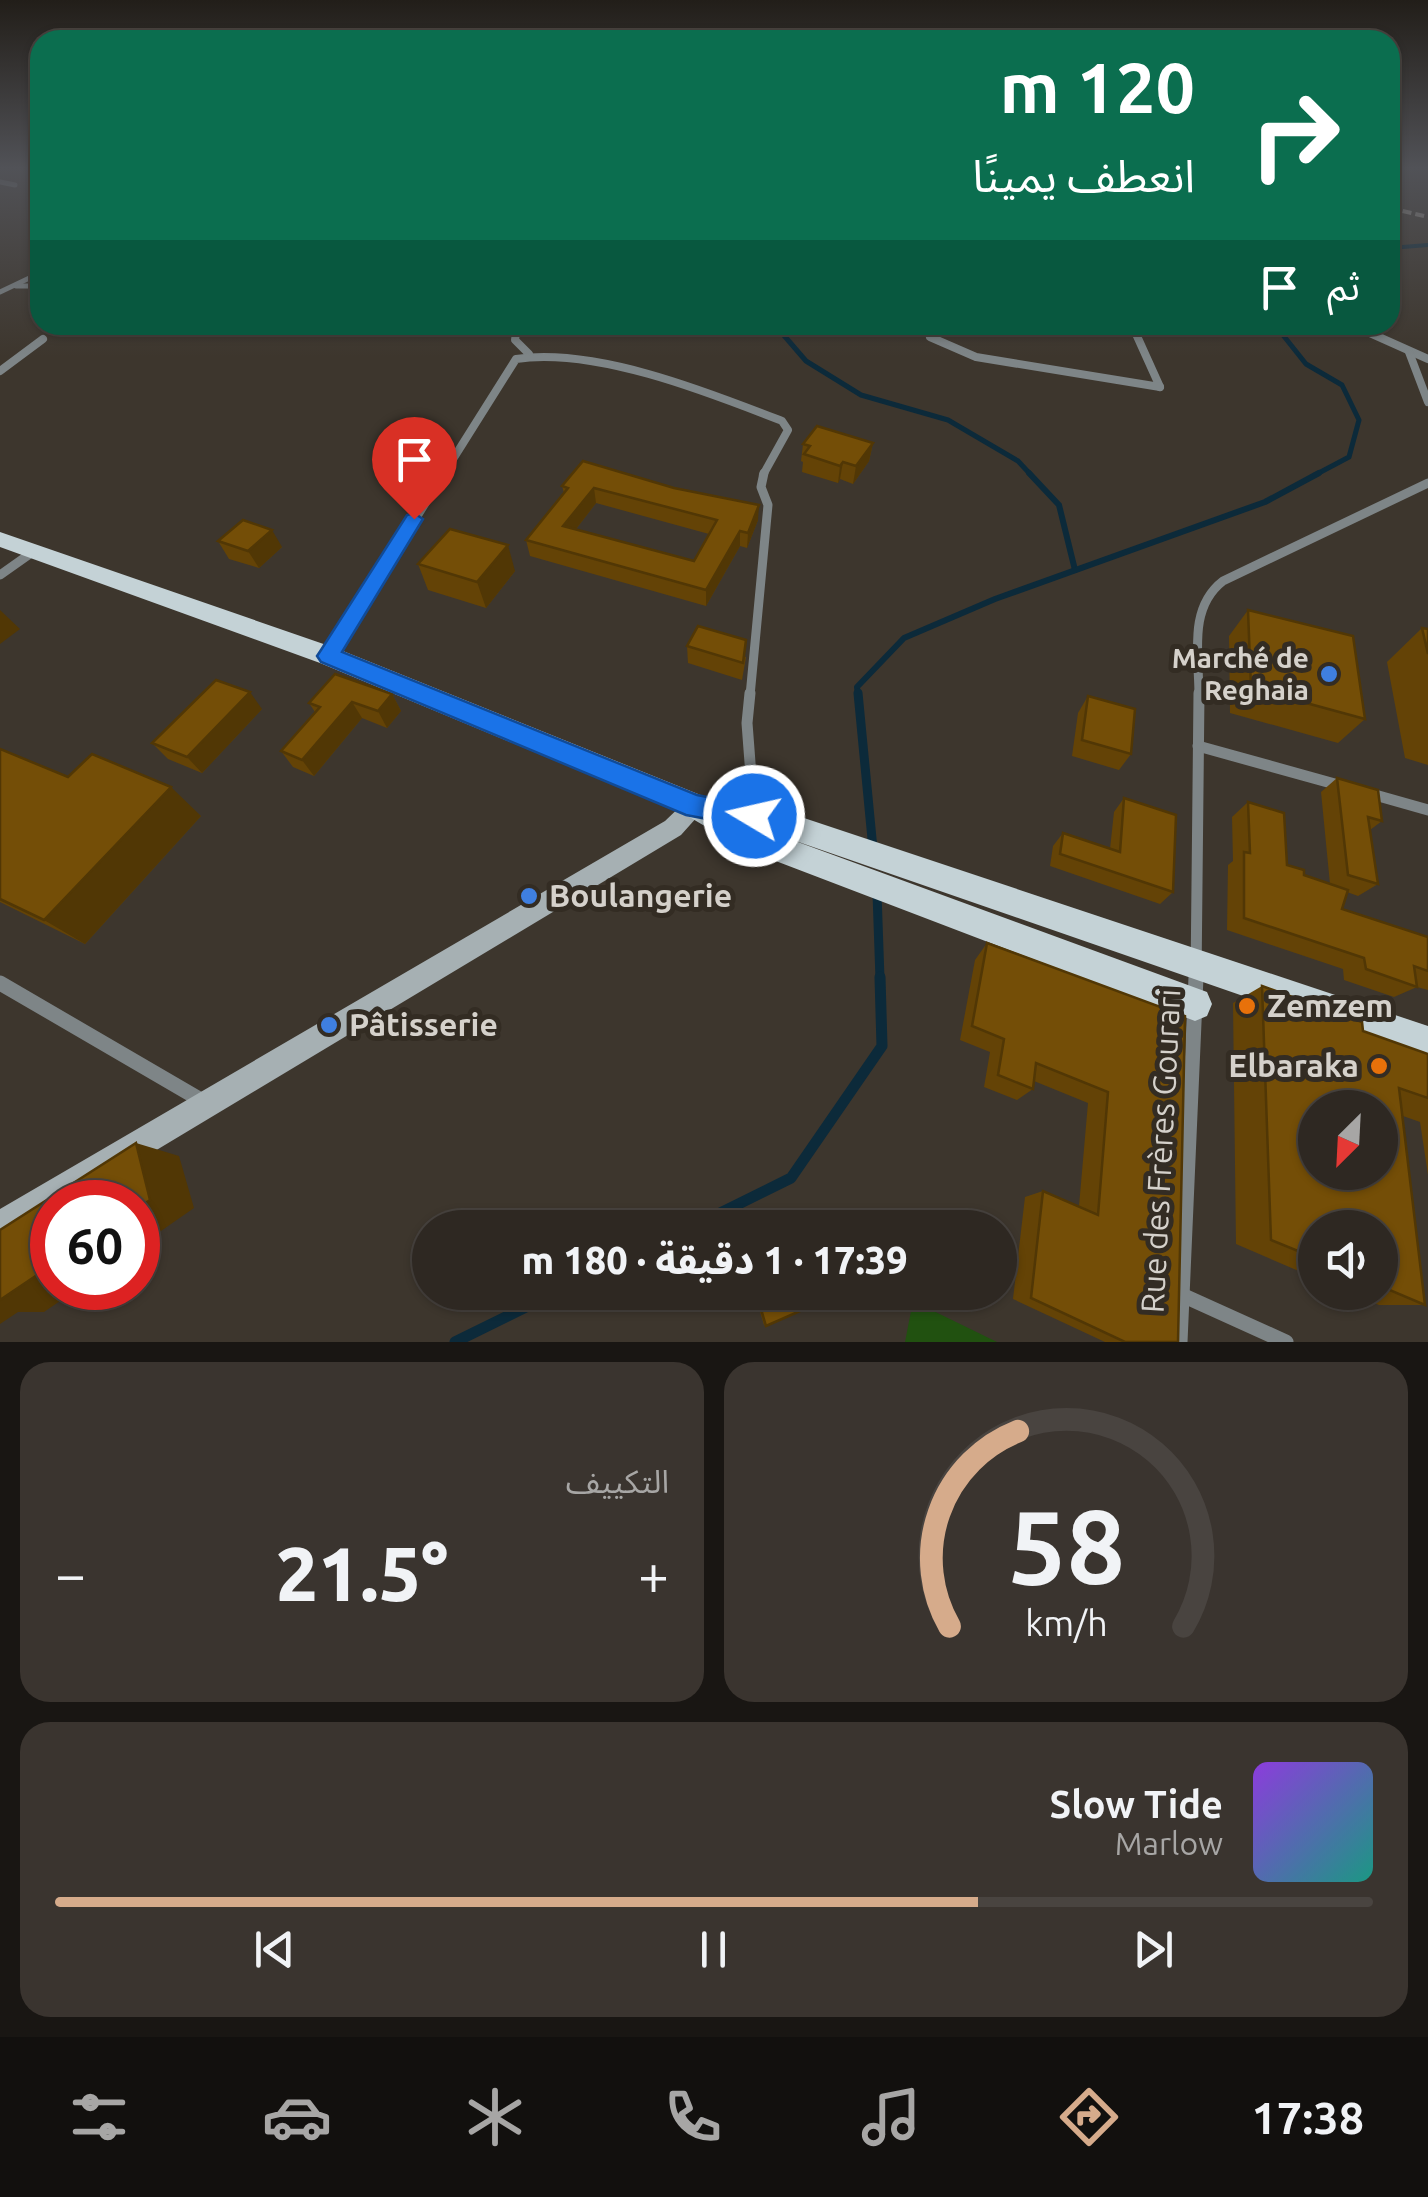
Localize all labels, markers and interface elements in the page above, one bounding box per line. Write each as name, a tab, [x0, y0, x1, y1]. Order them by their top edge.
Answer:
text: 120 m	[1000, 48, 1195, 126]
icon: right	[1230, 70, 1360, 200]
text: انعطف يمينًا	[972, 150, 1195, 201]
icon: arrive	[1252, 260, 1307, 315]
text: ثم	[1327, 265, 1360, 307]
pin	[372, 417, 457, 520]
icon: arrive	[387, 432, 442, 487]
place label: Marché de Reghaia	[1172, 642, 1309, 705]
marker: Marché de Reghaia	[1318, 663, 1340, 685]
position arrow	[702, 764, 806, 868]
place label: Boulangerie	[549, 877, 732, 913]
marker: Boulangerie	[518, 885, 540, 907]
place label: Zemzem	[1267, 987, 1393, 1023]
street label: Rue des Frères Gourari	[1134, 988, 1186, 1314]
marker: Zemzem	[1236, 995, 1258, 1017]
place label: Pâtisserie	[349, 1006, 498, 1042]
marker: Pâtisserie	[318, 1014, 340, 1036]
place label: Elbaraka	[1228, 1047, 1359, 1083]
marker: Elbaraka	[1368, 1055, 1390, 1077]
north arrow	[1298, 1090, 1398, 1190]
map controls	[1298, 1090, 1398, 1310]
speed limit sign: 60	[30, 1180, 160, 1310]
button: sound	[1298, 1210, 1398, 1310]
text: 17:39 · 1 دقيقة · 180 m	[521, 1239, 908, 1281]
text: التكييف	[566, 1463, 669, 1499]
text: 58	[1007, 1487, 1125, 1604]
text: 21.5°	[276, 1531, 448, 1615]
text: −	[55, 1543, 86, 1604]
text: +	[638, 1543, 669, 1604]
text: km/h	[1025, 1603, 1107, 1643]
text: Slow Tide	[1050, 1783, 1223, 1825]
text: Marlow	[1115, 1825, 1223, 1861]
icon: previous	[247, 1922, 302, 1977]
icon: pause	[686, 1922, 741, 1977]
icon: next	[1126, 1922, 1181, 1977]
icon: filters	[64, 2082, 134, 2152]
icon: car	[262, 2082, 332, 2152]
icon: climate	[460, 2082, 530, 2152]
icon: phone	[658, 2082, 728, 2152]
icon: music	[856, 2082, 926, 2152]
icon: directions	[1054, 2082, 1124, 2152]
text: 17:38	[1251, 2092, 1364, 2143]

